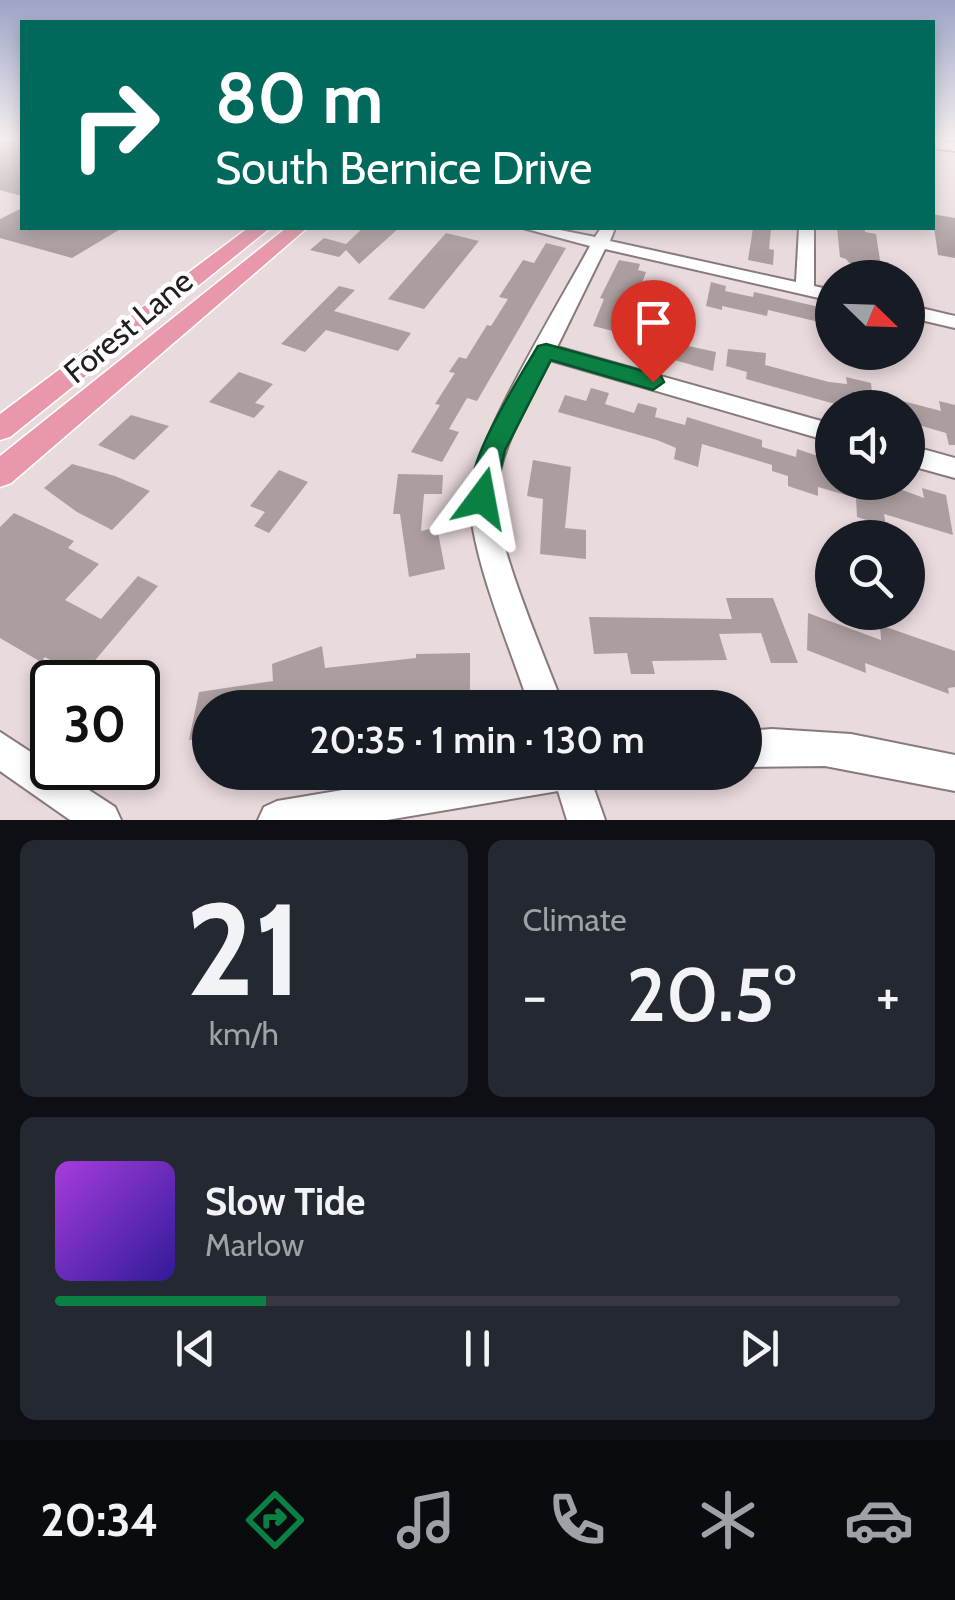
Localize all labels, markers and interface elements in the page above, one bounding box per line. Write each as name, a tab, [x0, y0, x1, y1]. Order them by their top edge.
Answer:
text: 80 m	[215, 55, 383, 141]
icon: right	[50, 60, 180, 190]
text: South Bernice Drive	[215, 141, 592, 195]
north arrow	[815, 260, 925, 370]
map controls	[815, 260, 925, 630]
street label: Forest Lane	[56, 261, 200, 391]
pin	[611, 280, 696, 383]
icon: arrive	[626, 295, 681, 350]
button: sound	[815, 390, 925, 500]
position arrow	[430, 446, 534, 550]
button: search	[815, 520, 925, 630]
speed limit sign: 30	[30, 660, 160, 790]
text: 20:35 · 1 min · 130 m	[309, 716, 645, 763]
text: 21	[185, 870, 302, 1028]
text: Climate	[523, 900, 627, 939]
text: 20.5°	[626, 949, 796, 1040]
text: −	[523, 962, 547, 1029]
text: +	[876, 962, 900, 1029]
text: km/h	[209, 1014, 279, 1053]
text: Slow Tide	[205, 1178, 365, 1225]
text: Marlow	[205, 1225, 304, 1264]
icon: previous	[168, 1321, 223, 1376]
icon: pause	[450, 1321, 505, 1376]
icon: next	[732, 1321, 787, 1376]
icon: directions	[240, 1485, 310, 1555]
icon: music	[391, 1485, 461, 1555]
icon: phone	[542, 1485, 612, 1555]
icon: climate	[693, 1485, 763, 1555]
icon: car	[844, 1485, 914, 1555]
text: 20:34	[41, 1493, 158, 1547]

